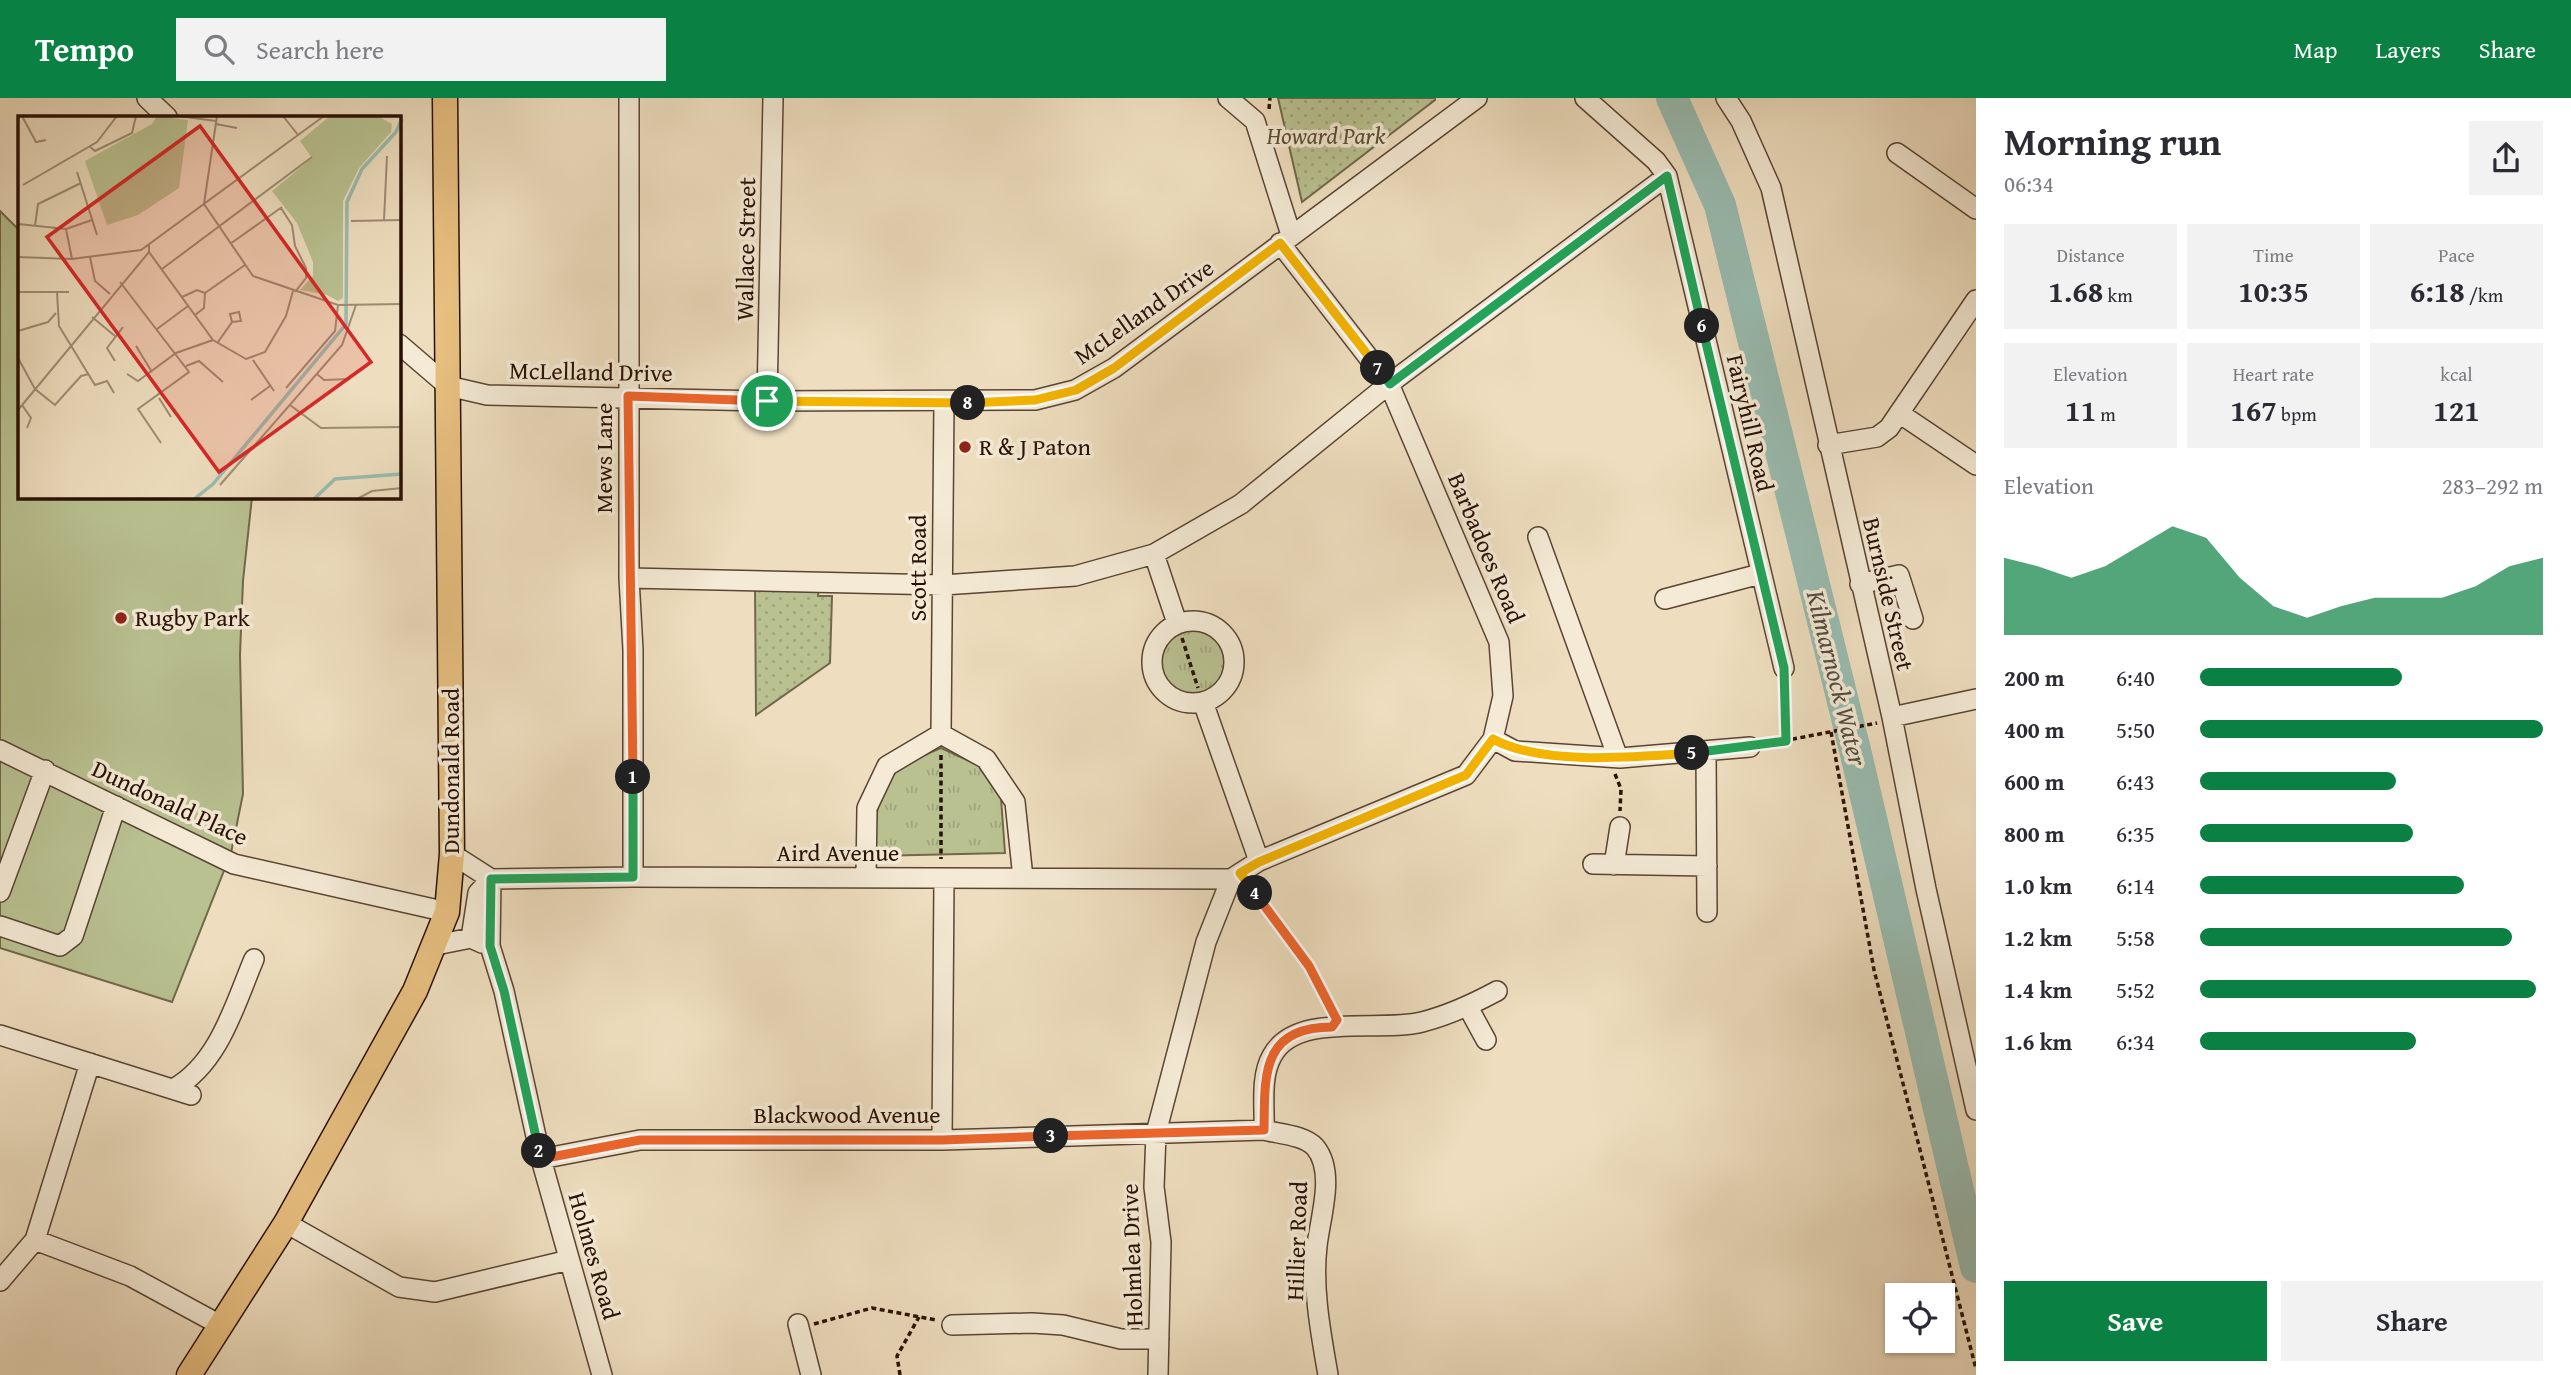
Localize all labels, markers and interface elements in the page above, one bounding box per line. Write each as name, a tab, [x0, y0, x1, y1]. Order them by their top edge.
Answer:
search box	[176, 18, 666, 81]
text: Tempo	[35, 25, 134, 73]
icon: search	[200, 30, 238, 68]
text: Search here	[256, 30, 384, 69]
text: Map	[2294, 32, 2337, 67]
text: Layers	[2375, 32, 2441, 67]
text: Share	[2479, 32, 2536, 67]
text: Morning run	[2004, 113, 2221, 169]
inset map	[18, 116, 401, 499]
park label: Howard Park	[1266, 118, 1385, 153]
button: share	[2469, 121, 2543, 195]
text: 06:34	[2004, 167, 2054, 200]
street label: Wallace Street	[727, 176, 764, 321]
text: Distance	[2056, 241, 2125, 269]
text: Time	[2253, 241, 2294, 269]
text: Pace	[2438, 241, 2475, 269]
street label: McLelland Drive	[1067, 250, 1221, 373]
text: 1.68	[2048, 269, 2103, 313]
text: 10:35	[2238, 269, 2309, 313]
text: 6:18	[2410, 269, 2465, 313]
text: km	[2103, 281, 2133, 309]
text: /km	[2465, 281, 2503, 309]
pin: 6	[1684, 308, 1720, 344]
text: 6	[1697, 311, 1706, 339]
pin: 7	[1360, 350, 1396, 386]
street label: Fairyhill Road	[1718, 351, 1783, 495]
street label: McLelland Drive	[509, 353, 673, 390]
text: 7	[1373, 353, 1382, 381]
text: Elevation	[2053, 360, 2128, 388]
text: Heart rate	[2233, 360, 2314, 388]
text: kcal	[2440, 360, 2473, 388]
pin	[737, 371, 797, 431]
icon: arrive	[748, 382, 786, 420]
pin: 8	[950, 386, 986, 420]
text: 8	[963, 388, 972, 416]
text: 11	[2065, 388, 2096, 432]
text: 167	[2230, 388, 2277, 432]
text: 121	[2433, 388, 2480, 432]
text: m	[2096, 400, 2116, 428]
text: bpm	[2277, 400, 2317, 428]
street label: Mews Lane	[586, 403, 621, 513]
place label: R & J Paton	[979, 429, 1091, 464]
marker: R & J Paton	[957, 439, 973, 455]
street label: Barbadoes Road	[1439, 467, 1534, 628]
text: Elevation	[2004, 469, 2094, 502]
text: 283–292 m	[2442, 469, 2543, 502]
street label: Scott Road	[900, 514, 935, 622]
street label: Burnside Street	[1854, 514, 1923, 674]
water label: Kilmarnock Water	[1797, 585, 1878, 771]
place label: Rugby Park	[135, 600, 251, 635]
marker: Rugby Park	[113, 610, 129, 626]
text: 200 m	[2004, 661, 2065, 694]
text: 6:40	[2116, 661, 2155, 694]
street label: Dundonald Road	[433, 688, 468, 854]
text: 400 m	[2004, 713, 2065, 746]
text: 5:50	[2116, 713, 2155, 746]
pin: 5	[1674, 736, 1710, 770]
text: 5	[1687, 738, 1696, 766]
street label: Dundonald Place	[86, 751, 254, 854]
pin: 1	[616, 760, 650, 794]
text: 1	[628, 762, 637, 790]
text: 600 m	[2004, 765, 2065, 798]
text: 6:43	[2116, 765, 2155, 798]
text: 800 m	[2004, 817, 2065, 850]
text: 6:35	[2116, 817, 2155, 850]
street label: Aird Avenue	[777, 835, 899, 870]
text: 1.0 km	[2004, 869, 2072, 902]
text: 6:14	[2116, 869, 2155, 902]
pin: 4	[1238, 876, 1272, 910]
text: 4	[1250, 878, 1259, 906]
text: 1.2 km	[2004, 921, 2072, 954]
text: 5:58	[2116, 921, 2155, 954]
text: 1.4 km	[2004, 973, 2072, 1006]
text: 5:52	[2116, 973, 2155, 1006]
text: 1.6 km	[2004, 1025, 2072, 1058]
text: 6:34	[2116, 1025, 2155, 1058]
street label: Blackwood Avenue	[753, 1097, 941, 1132]
pin: 3	[1034, 1118, 1068, 1154]
text: 3	[1046, 1121, 1055, 1149]
pin: 2	[522, 1134, 556, 1168]
text: 2	[534, 1136, 543, 1164]
street label: Hillier Road	[1277, 1180, 1316, 1301]
street label: Holmlea Drive	[1112, 1183, 1151, 1327]
street label: Holmes Road	[560, 1188, 629, 1324]
button: Save	[2004, 1281, 2267, 1361]
button: Share	[2281, 1281, 2543, 1361]
map controls	[1885, 1283, 1955, 1353]
button: locate	[1885, 1283, 1955, 1353]

